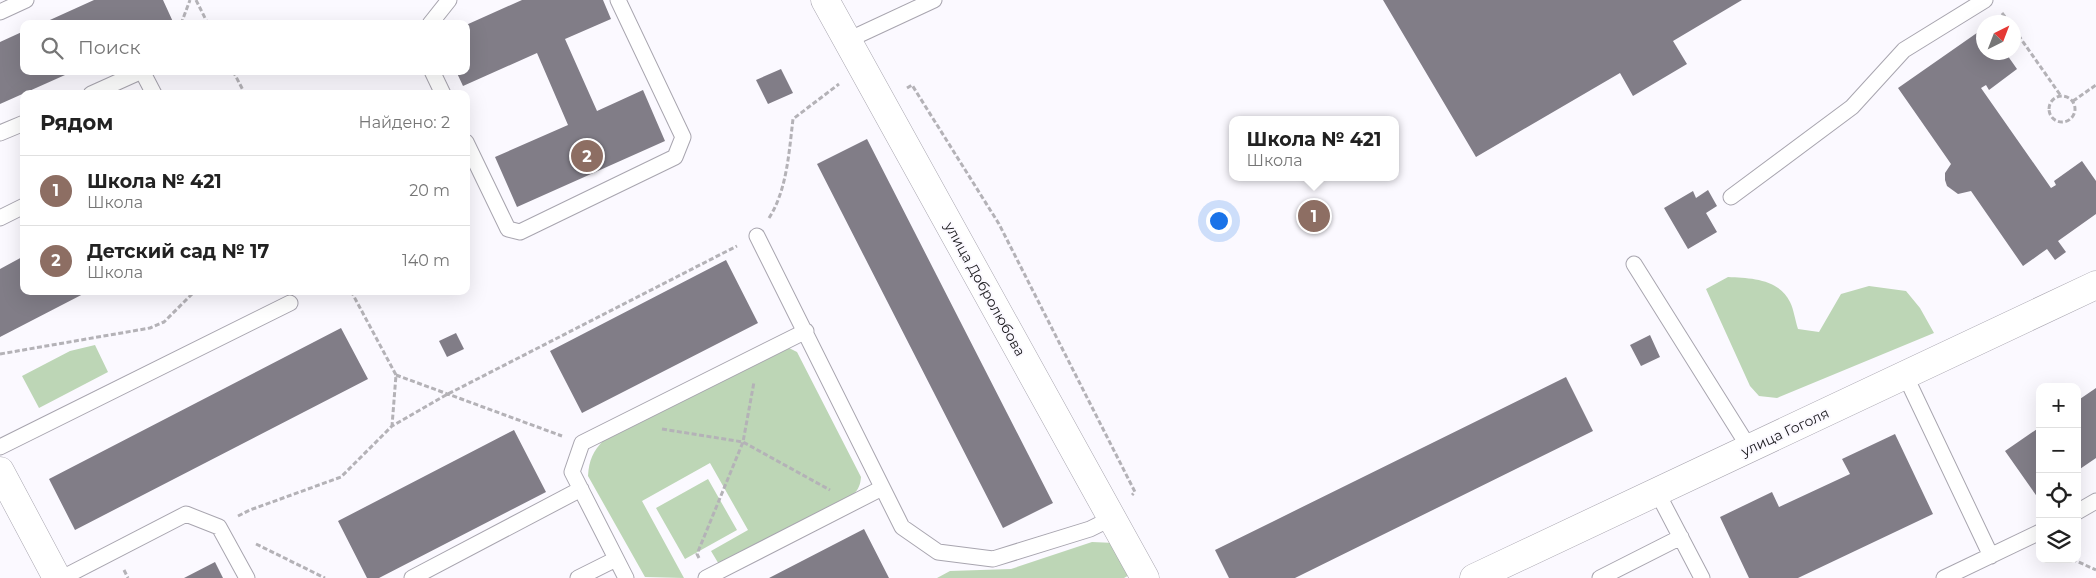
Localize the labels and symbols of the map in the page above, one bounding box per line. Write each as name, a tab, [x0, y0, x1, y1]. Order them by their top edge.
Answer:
north arrow	[1976, 15, 2021, 60]
pin: 2	[571, 137, 603, 175]
pin: 1	[1298, 197, 1330, 235]
your location	[1206, 208, 1232, 234]
street label: улица Добролюбова	[940, 218, 1029, 359]
street label: улица Гоголя	[1737, 404, 1832, 461]

